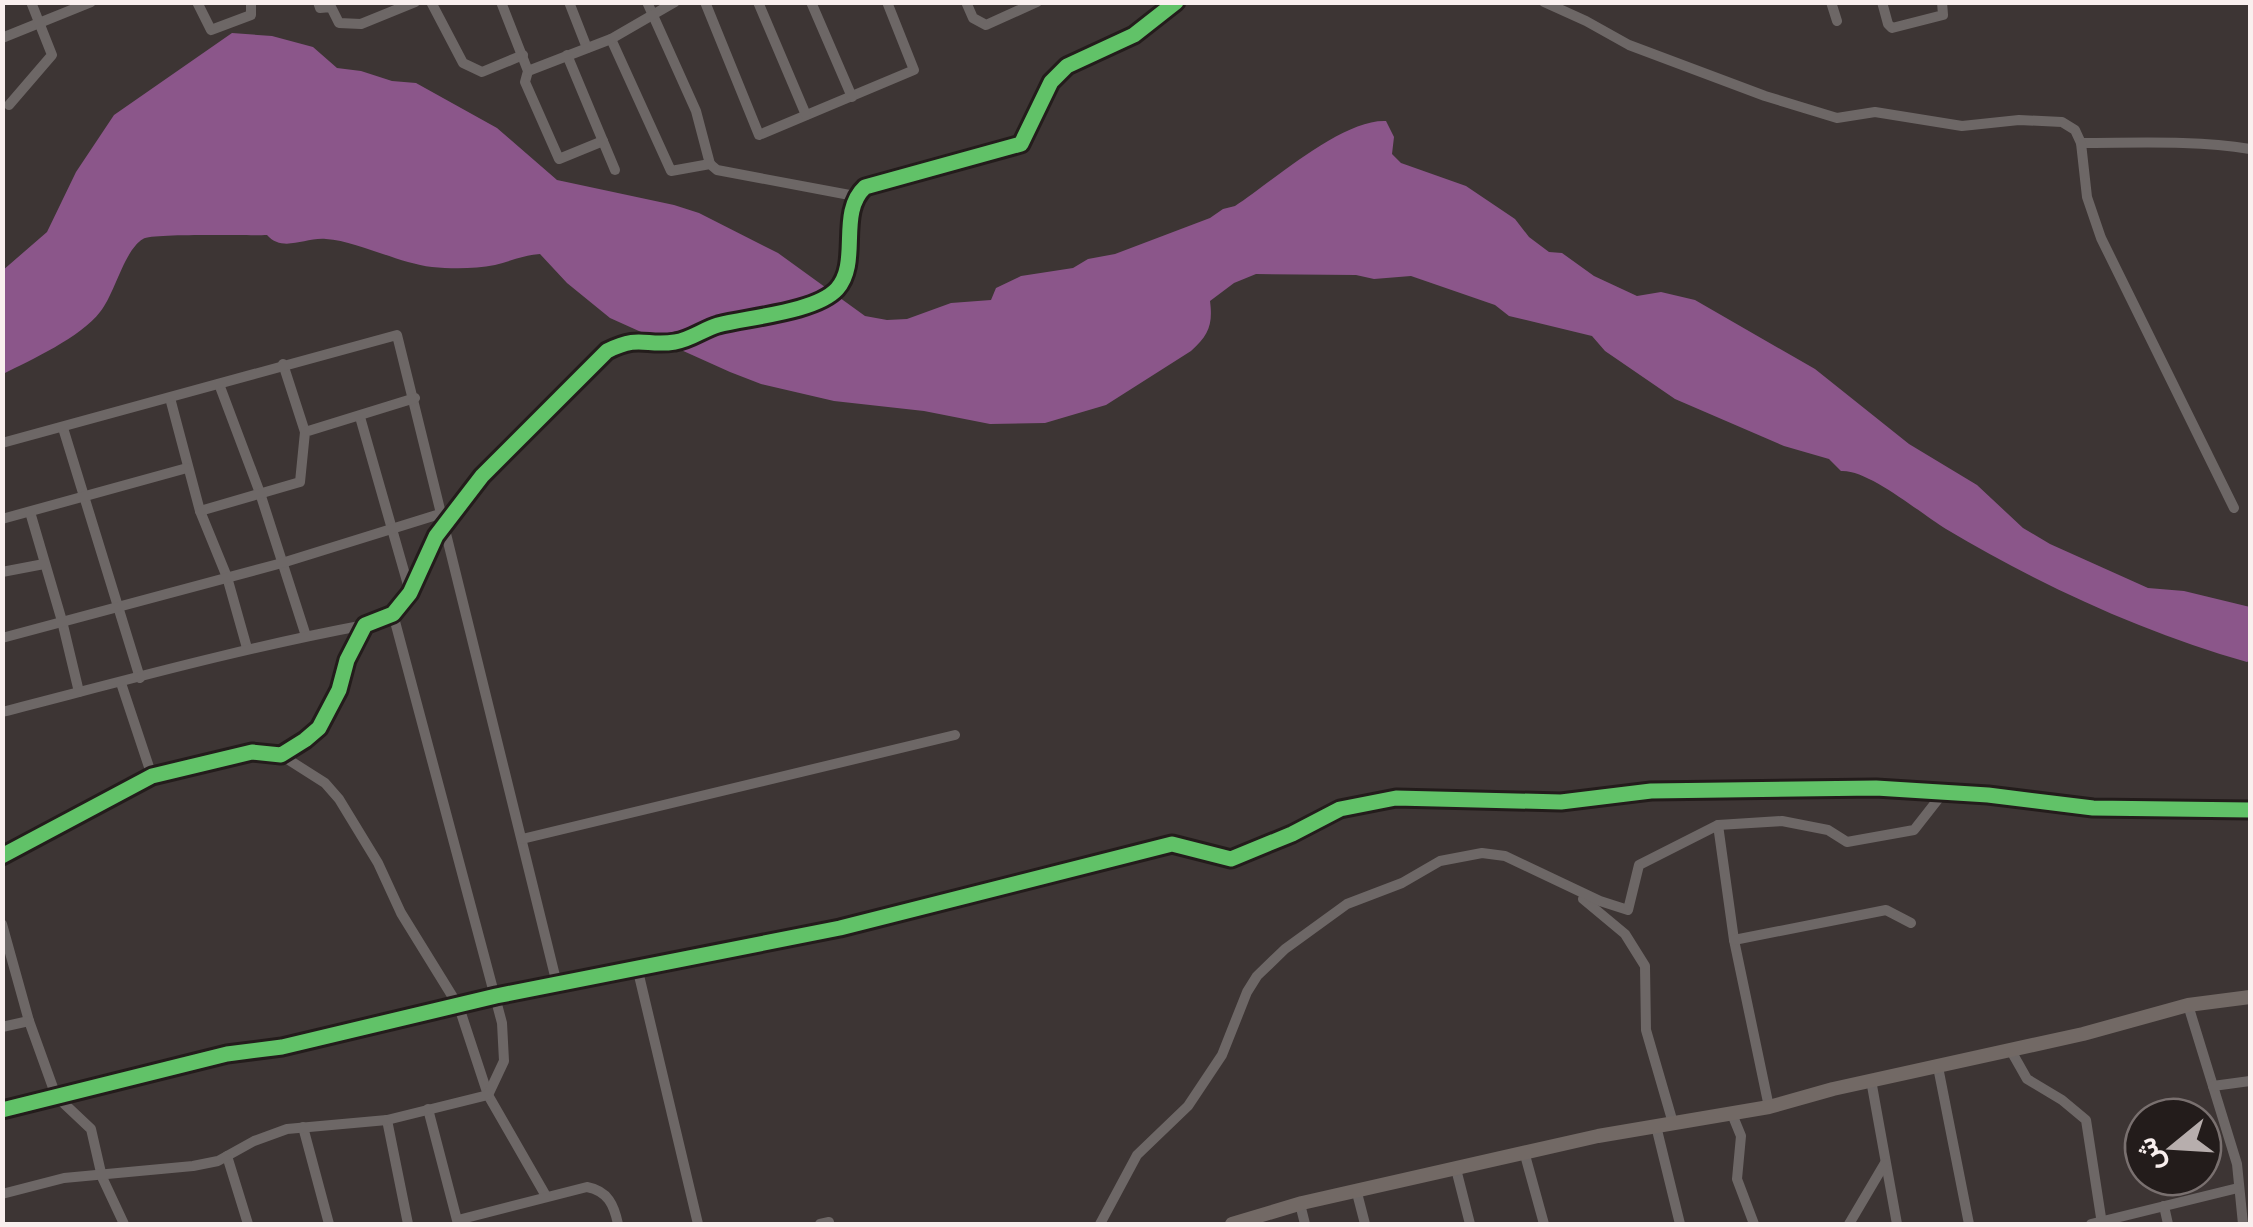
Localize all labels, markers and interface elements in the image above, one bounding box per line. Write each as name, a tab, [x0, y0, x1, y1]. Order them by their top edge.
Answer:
north arrow	[2123, 1097, 2223, 1197]
text: ش	[2127, 1133, 2171, 1176]

